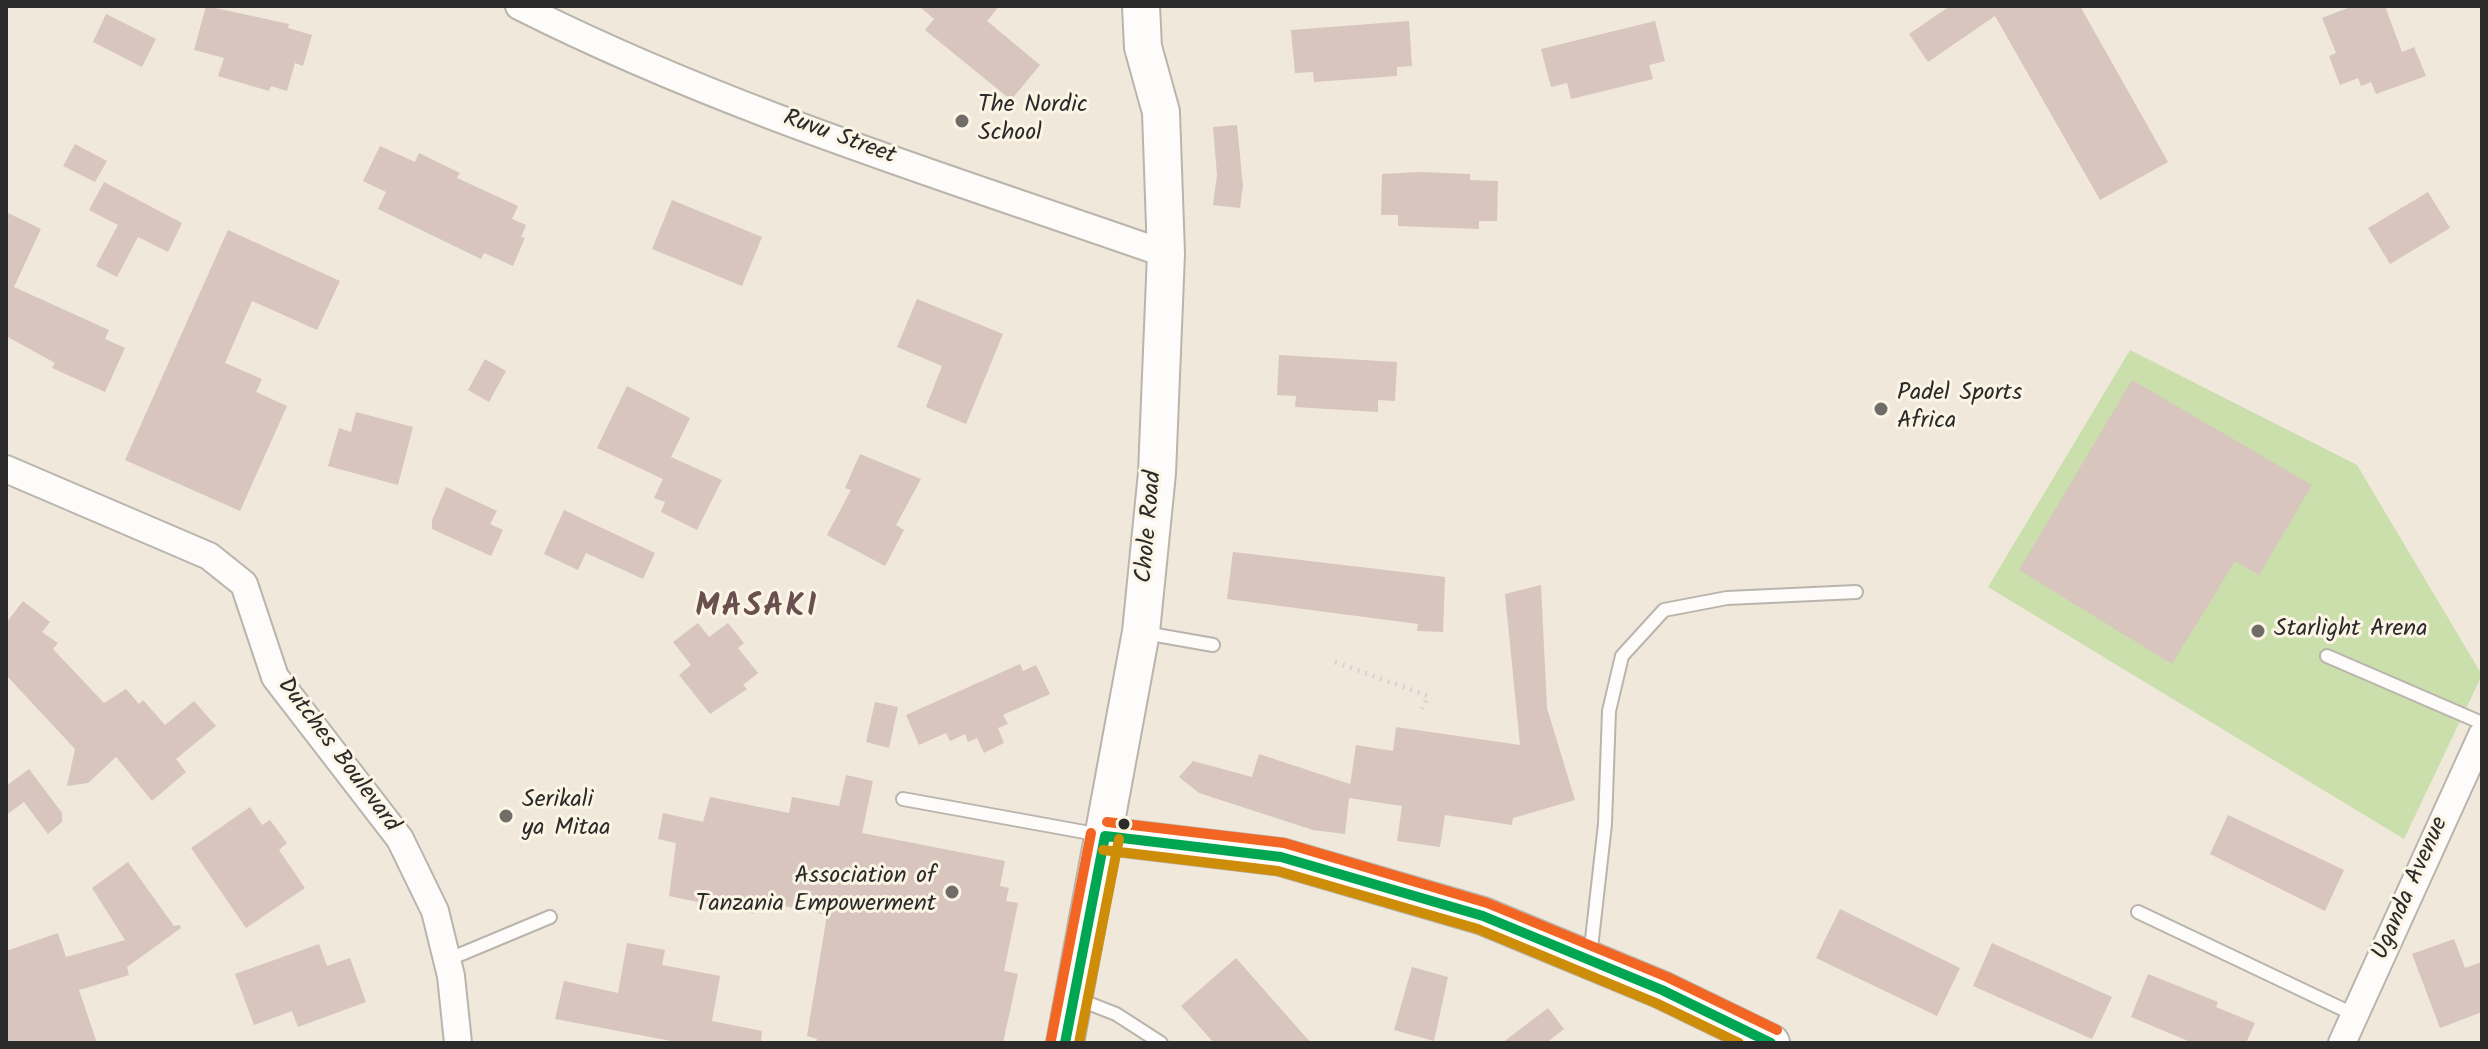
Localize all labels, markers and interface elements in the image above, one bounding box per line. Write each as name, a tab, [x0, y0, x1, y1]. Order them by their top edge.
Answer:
place label: The Nordic School	[978, 93, 1088, 149]
street label: Ruvu Street	[779, 105, 899, 173]
marker: The Nordic School	[953, 112, 971, 130]
place label: Padel Sports Africa	[1897, 381, 2022, 437]
marker: Padel Sports Africa	[1872, 400, 1890, 418]
street label: Chole Road	[1132, 470, 1170, 584]
district label: MASAKI	[695, 591, 819, 629]
place label: Starlight Arena	[2274, 617, 2427, 645]
marker: Starlight Arena	[2249, 622, 2267, 640]
street label: Dutches Boulevard	[269, 673, 405, 839]
place label: Serikali ya Mitaa	[522, 788, 611, 844]
marker: Serikali ya Mitaa	[497, 807, 515, 825]
street label: Uganda Avenue	[2368, 813, 2456, 965]
unlabelled marker	[1116, 816, 1132, 832]
place label: Association of Tanzania Empowerment	[696, 864, 936, 920]
marker: Association of Tanzania Empowerment	[943, 883, 961, 901]

